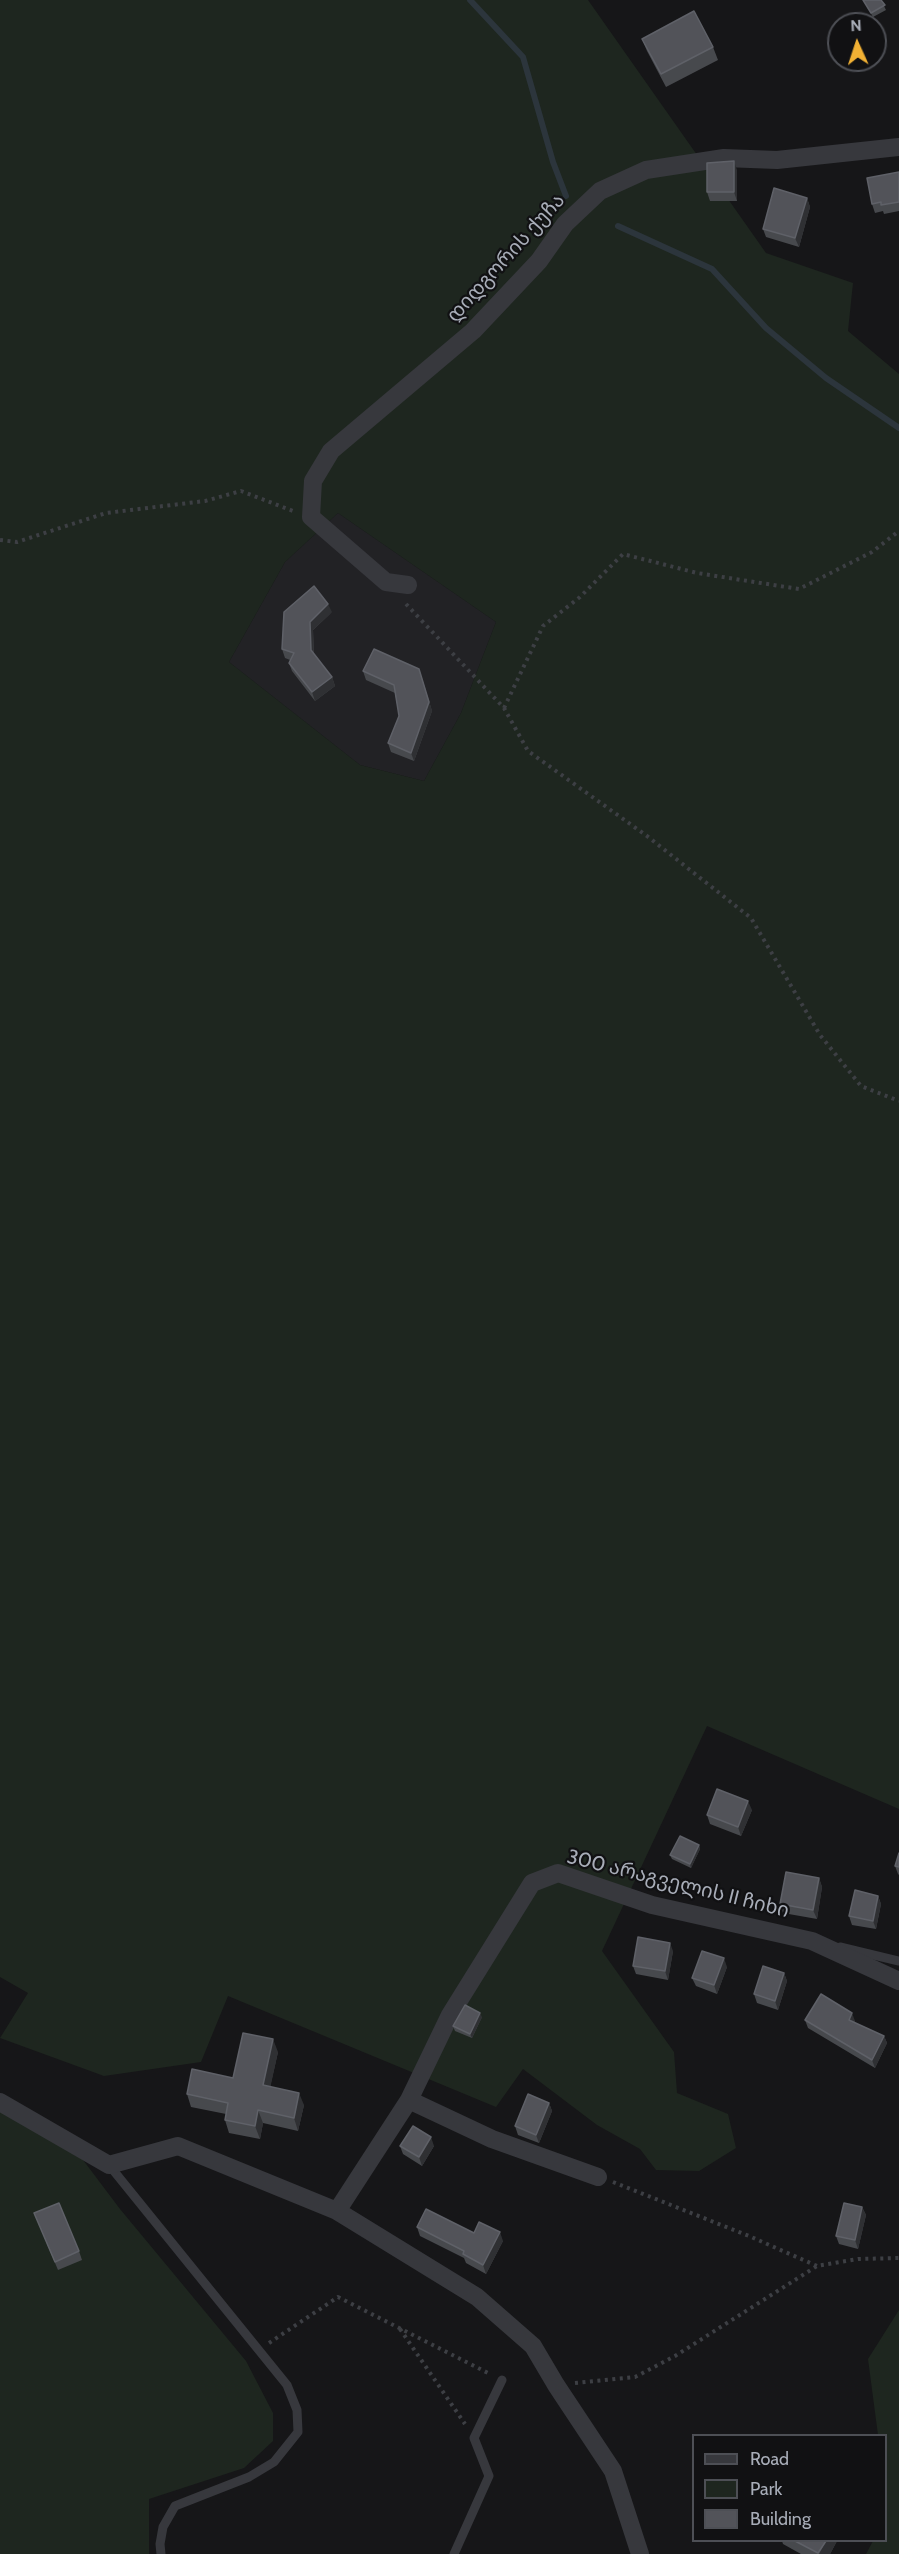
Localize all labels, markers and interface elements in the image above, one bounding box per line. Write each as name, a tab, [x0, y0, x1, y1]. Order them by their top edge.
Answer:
north arrow	[827, 12, 887, 72]
text: N	[850, 16, 862, 35]
street label: დიდგორის ქუჩა	[442, 189, 570, 327]
street label: 300 არაგველის II ჩიხი	[565, 1845, 791, 1923]
legend	[692, 2434, 887, 2542]
text: Road	[750, 2448, 789, 2470]
text: Park	[750, 2478, 782, 2500]
text: Building	[750, 2508, 811, 2530]

